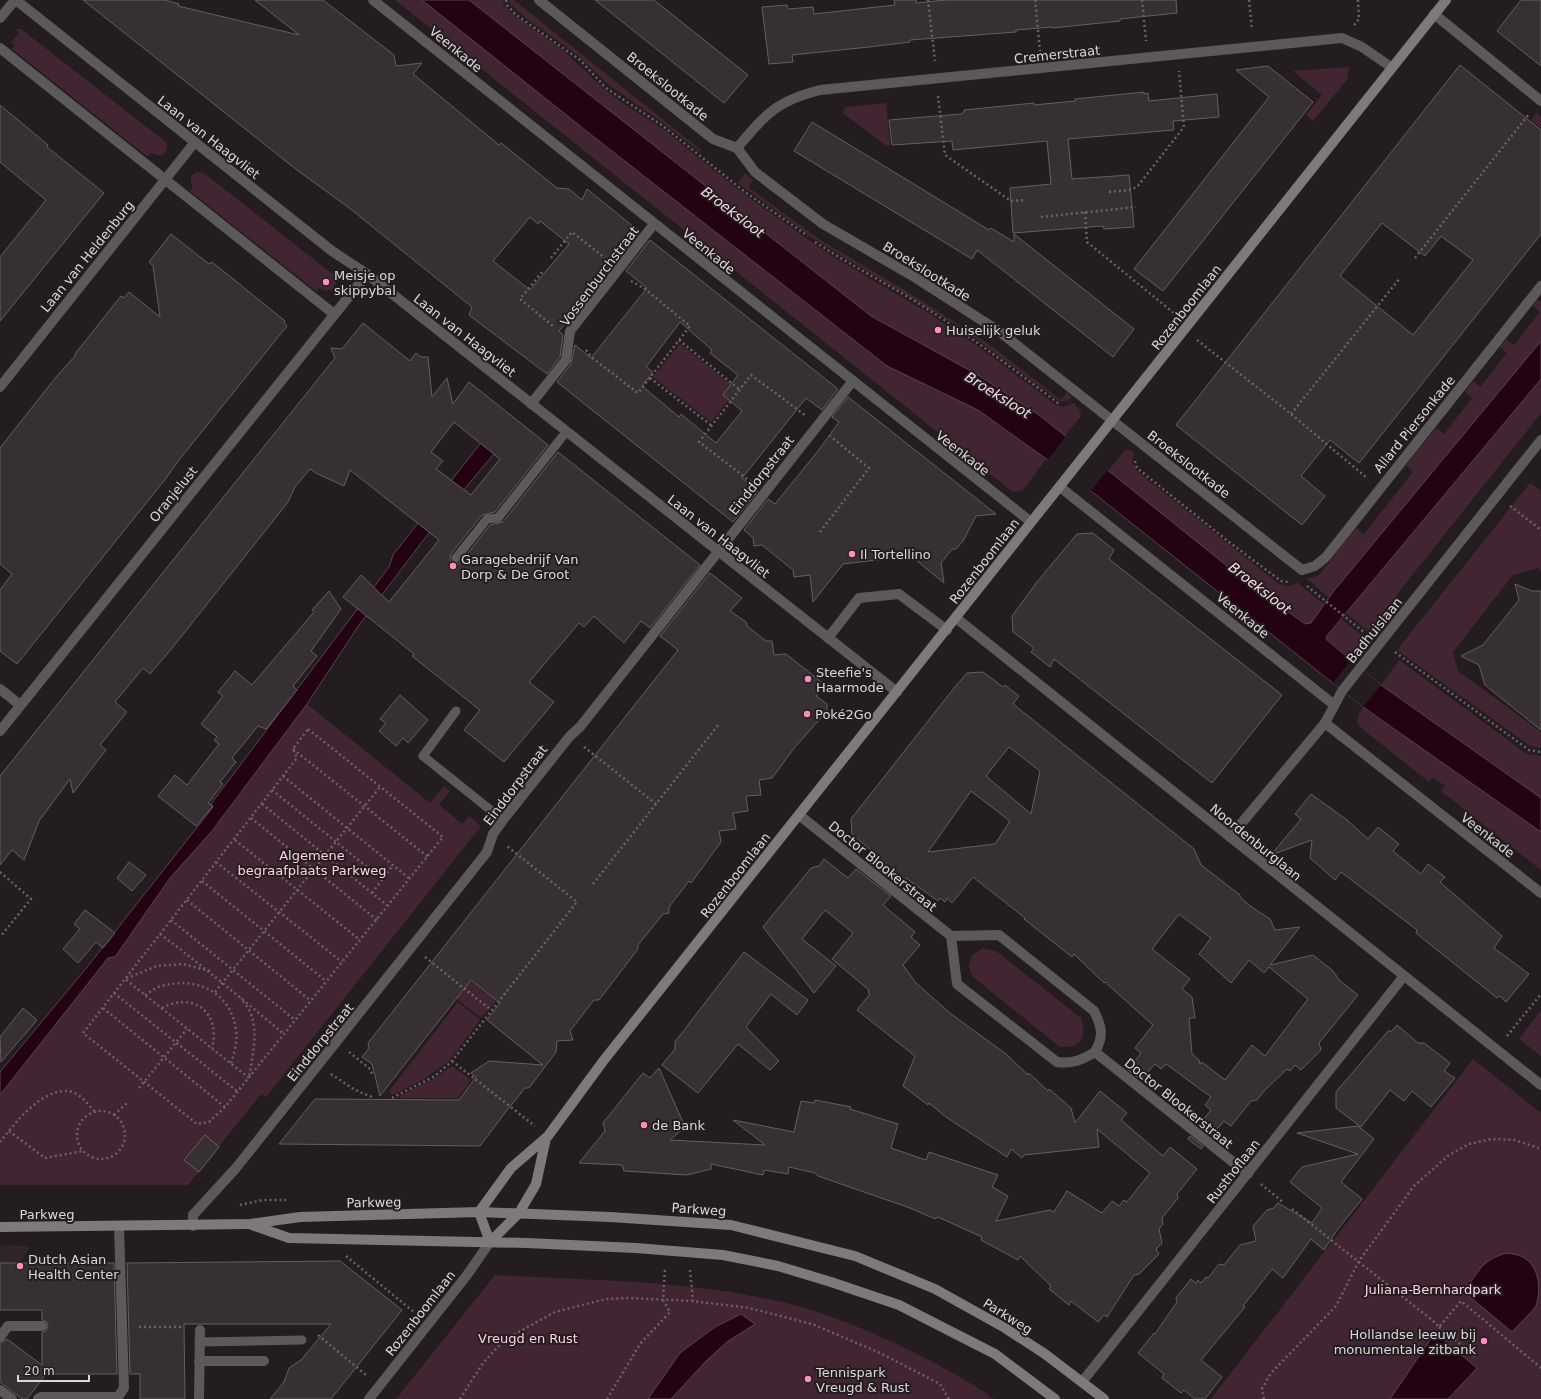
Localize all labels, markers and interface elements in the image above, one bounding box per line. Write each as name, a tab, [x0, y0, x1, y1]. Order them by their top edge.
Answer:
street label: Veenkade	[426, 24, 485, 75]
street label: Cremerstraat	[1013, 43, 1101, 66]
street label: Broekslootkade	[624, 49, 711, 124]
street label: Laan van Haagvliet	[155, 93, 263, 182]
water label: Broeksloot	[698, 183, 768, 241]
street label: Laan van Heldenburg	[38, 197, 137, 315]
street label: Vossenburchstraat	[557, 224, 642, 329]
street label: Veenkade	[679, 226, 738, 277]
street label: Broekslootkade	[880, 238, 973, 304]
street label: Rozenboomlaan	[1148, 262, 1224, 353]
place label: Meisje op skippybal	[334, 268, 396, 298]
marker: Meisje op skippybal	[321, 277, 331, 287]
street label: Laan van Haagvliet	[411, 291, 519, 380]
place label: Huiselijk geluk	[946, 323, 1041, 338]
marker: Huiselijk geluk	[933, 325, 943, 335]
water label: Broeksloot	[962, 368, 1034, 422]
street label: Allard Piersonkade	[1371, 373, 1458, 476]
street label: Veenkade	[933, 428, 992, 479]
street label: Broekslootkade	[1145, 428, 1233, 501]
street label: Einddorpstraat	[726, 433, 797, 518]
street label: Oranjelust	[146, 464, 200, 525]
street label: Laan van Haagvliet	[665, 492, 773, 581]
street label: Rozenboomlaan	[946, 516, 1022, 607]
place label: Il Tortellino	[860, 547, 931, 562]
marker: Il Tortellino	[847, 549, 857, 559]
place label: Garagebedrijf Van Dorp & De Groot	[461, 552, 578, 582]
water label: Broeksloot	[1226, 559, 1295, 618]
marker: Garagebedrijf Van Dorp & De Groot	[448, 561, 458, 571]
street label: Veenkade	[1213, 590, 1272, 641]
street label: Badhuislaan	[1343, 595, 1405, 666]
place label: Steefie's Haarmode	[816, 665, 884, 695]
marker: Steefie's Haarmode	[803, 674, 813, 684]
place label: Poké2Go	[815, 707, 872, 722]
marker: Poké2Go	[802, 709, 812, 719]
street label: Einddorpstraat	[480, 742, 550, 828]
street label: Noordenburglaan	[1207, 801, 1304, 884]
street label: Veenkade	[1458, 810, 1517, 861]
street label: Doctor Blookerstraat	[826, 818, 940, 915]
street label: Rozenboomlaan	[697, 830, 773, 921]
park label: Algemene begraafplaats Parkweg	[237, 848, 387, 878]
street label: Einddorpstraat	[284, 1000, 357, 1084]
street label: Doctor Blookerstraat	[1122, 1055, 1236, 1152]
place label: de Bank	[652, 1118, 706, 1133]
marker: de Bank	[639, 1120, 649, 1130]
street label: Rusthoflaan	[1204, 1136, 1263, 1206]
street label: Parkweg	[346, 1195, 402, 1210]
street label: Parkweg	[671, 1200, 727, 1219]
street label: Parkweg	[20, 1207, 74, 1222]
place label: Dutch Asian Health Center	[28, 1252, 119, 1282]
marker: Dutch Asian Health Center	[15, 1261, 25, 1271]
street label: Rozenboomlaan	[382, 1268, 458, 1359]
park label: Juliana-Bernhardpark	[1364, 1282, 1502, 1297]
street label: Parkweg	[980, 1295, 1035, 1337]
place label: Hollandse leeuw bij monumentale zitbank	[1334, 1327, 1476, 1357]
park label: Vreugd en Rust	[478, 1331, 578, 1346]
marker: Hollandse leeuw bij monumentale zitbank	[1479, 1336, 1489, 1346]
scale bar	[18, 1357, 89, 1383]
text: 20 m	[24, 1364, 55, 1378]
place label: Tennispark Vreugd & Rust	[815, 1365, 910, 1395]
marker: Tennispark Vreugd & Rust	[803, 1374, 813, 1384]

